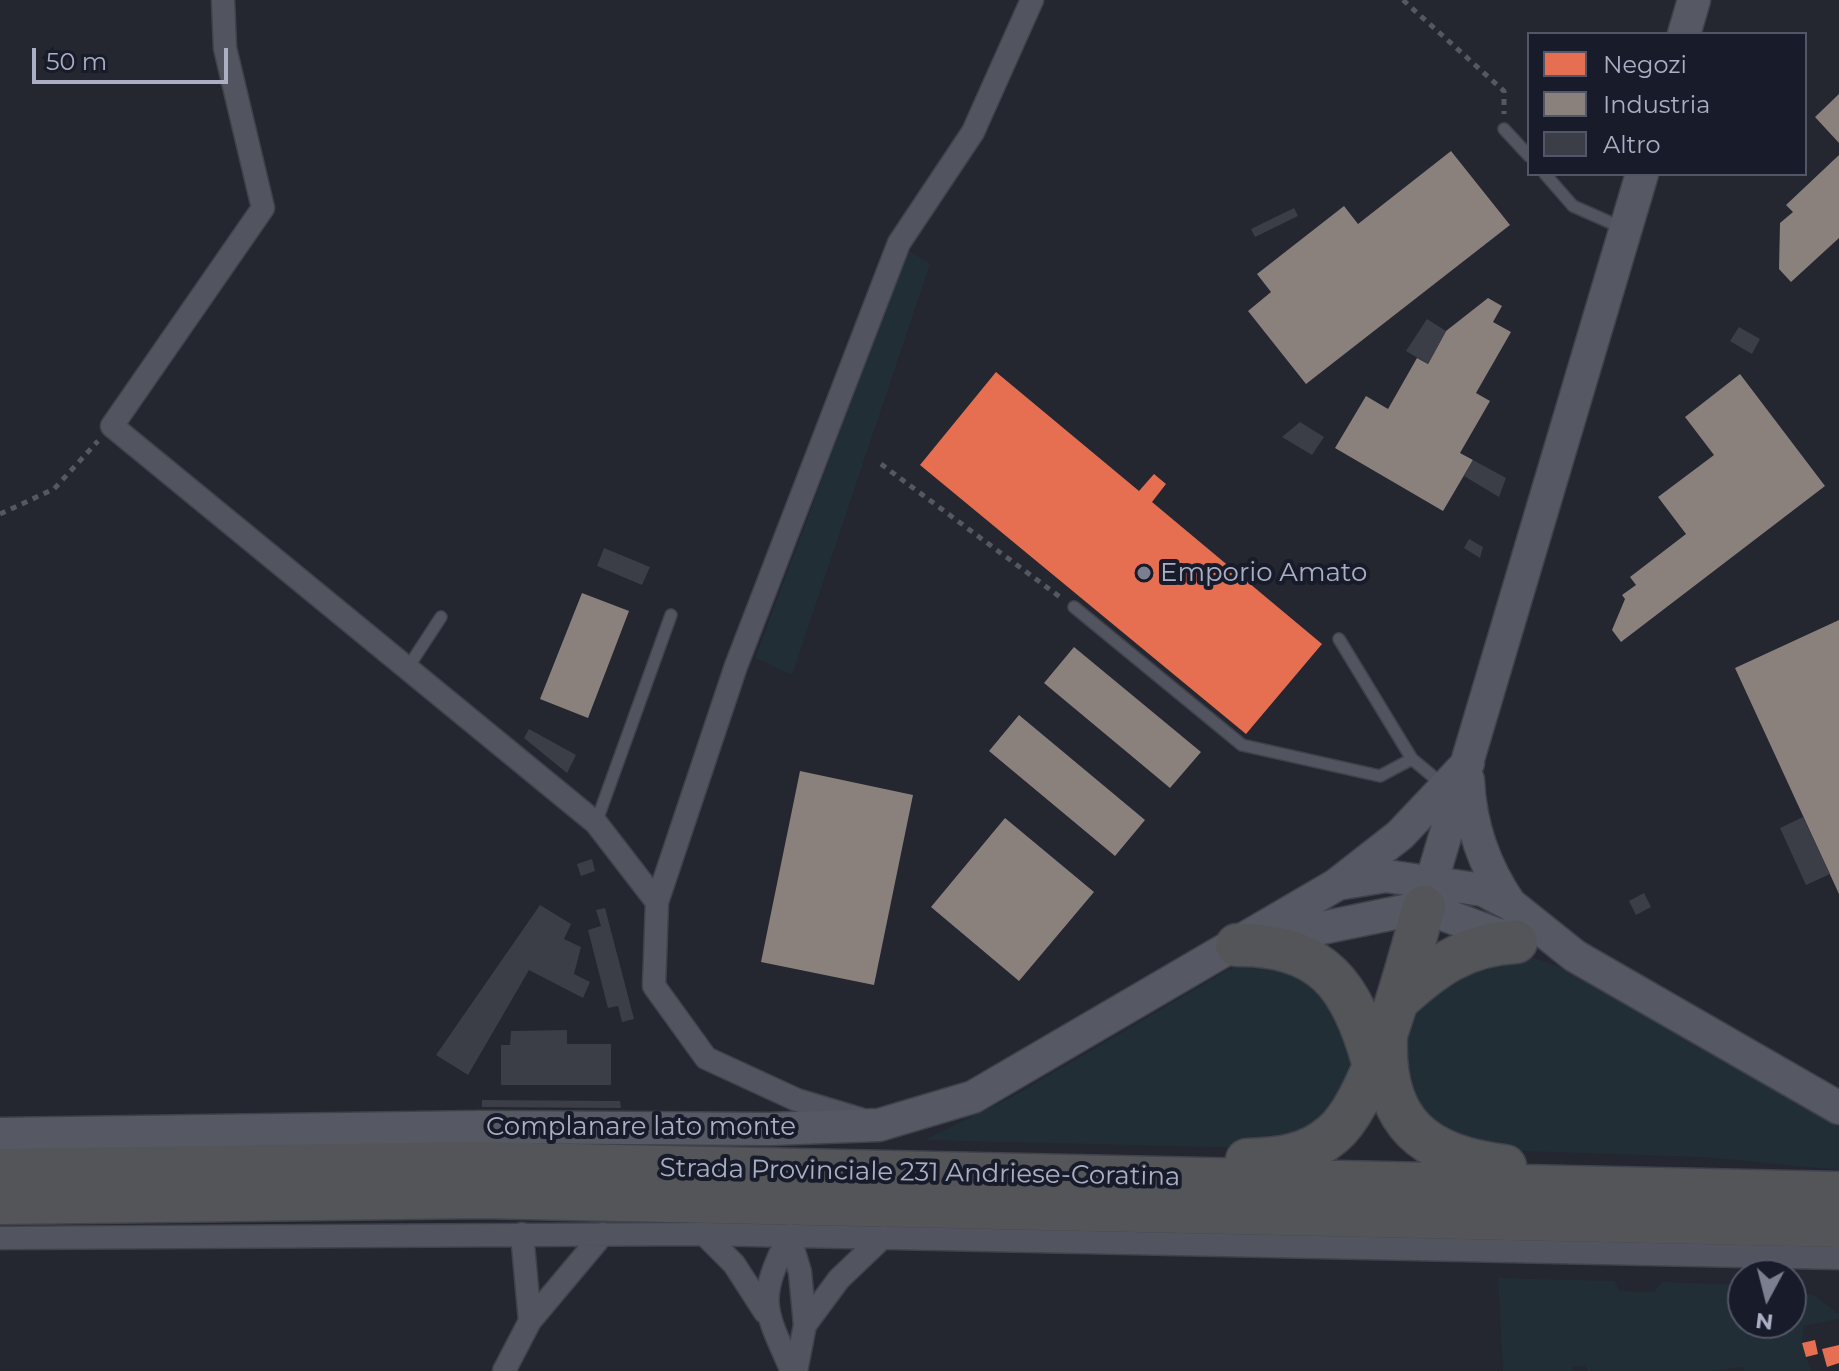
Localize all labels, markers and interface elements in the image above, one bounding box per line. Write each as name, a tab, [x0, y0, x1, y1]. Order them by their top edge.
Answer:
scale bar	[36, 32, 232, 82]
legend	[1527, 32, 1807, 176]
text: 50 m	[46, 47, 107, 76]
text: Negozi	[1603, 50, 1687, 79]
text: Industria	[1603, 90, 1710, 119]
text: Altro	[1603, 130, 1661, 159]
place label: Emporio Amato	[1160, 557, 1367, 589]
marker: Emporio Amato	[1135, 564, 1153, 582]
street label: Complanare lato monte	[486, 1111, 796, 1143]
street label: Strada Provinciale 231 Andriese-Coratina	[659, 1153, 1181, 1193]
north arrow	[1727, 1259, 1807, 1339]
text: N	[1754, 1307, 1775, 1336]

